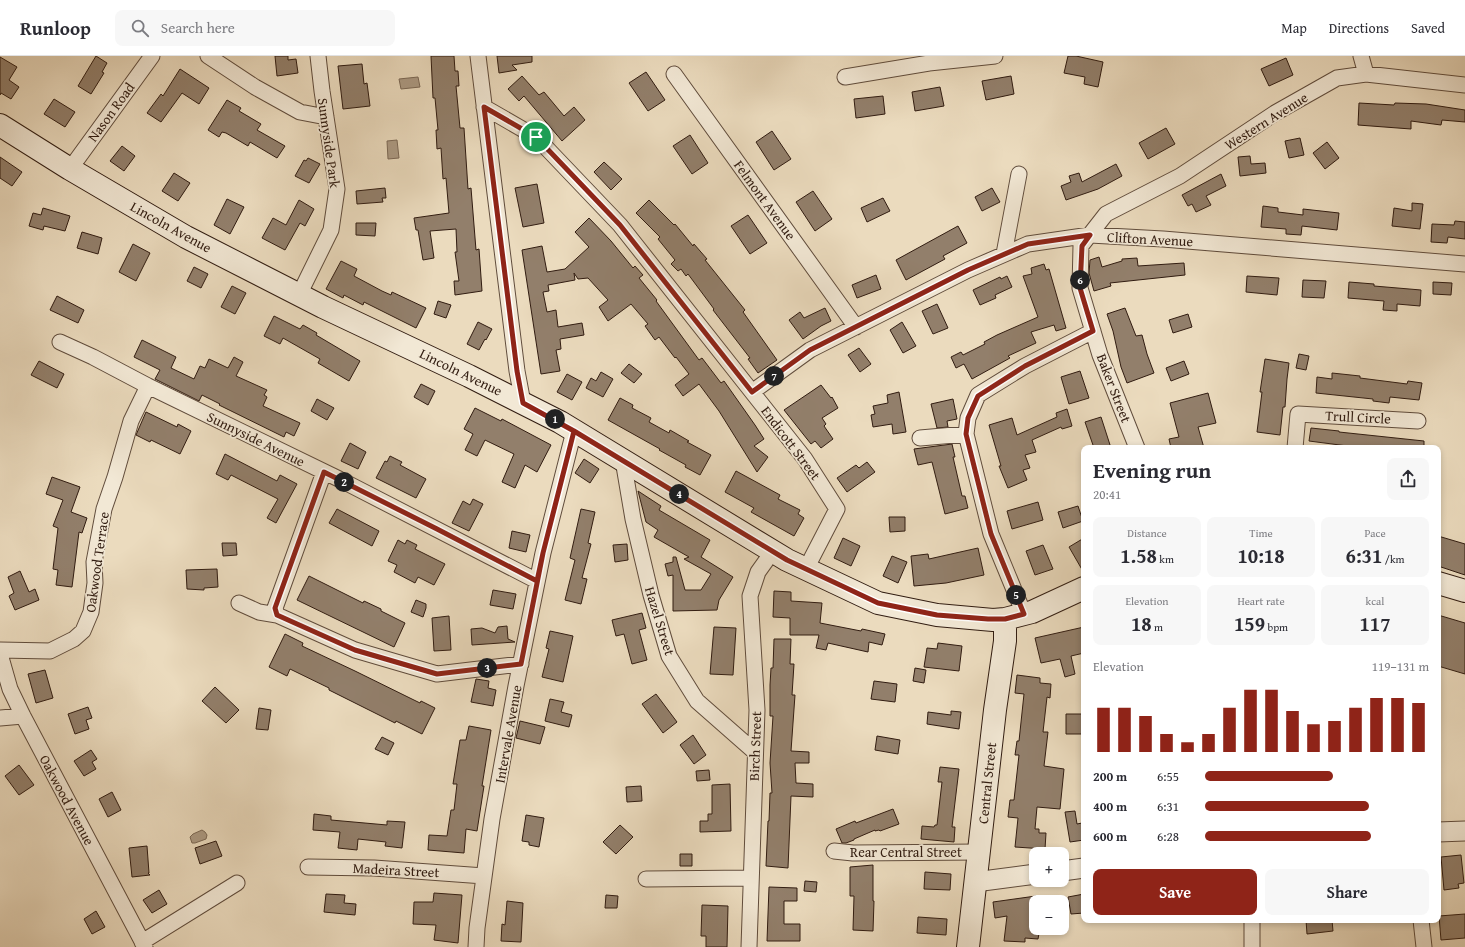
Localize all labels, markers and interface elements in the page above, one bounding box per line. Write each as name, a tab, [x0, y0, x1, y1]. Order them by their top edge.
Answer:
search box	[115, 10, 395, 46]
text: Runloop	[20, 14, 91, 42]
icon: search	[129, 17, 151, 39]
text: Search here	[161, 17, 235, 38]
text: Map	[1281, 18, 1307, 38]
text: Directions	[1329, 18, 1389, 38]
text: Saved	[1411, 18, 1445, 38]
street label: Nason Road	[83, 78, 140, 146]
street label: Western Avenue	[1221, 87, 1312, 155]
street label: Sunnyside Park	[313, 97, 345, 190]
pin	[519, 120, 553, 154]
icon: arrive	[525, 126, 547, 148]
street label: Felmont Avenue	[729, 156, 801, 244]
street label: Lincoln Avenue	[127, 196, 216, 258]
street label: Clifton Avenue	[1107, 227, 1194, 251]
pin: 6	[1070, 270, 1090, 290]
text: 6	[1077, 272, 1083, 288]
street label: Lincoln Avenue	[416, 343, 506, 401]
street label: Baker Street	[1092, 351, 1136, 425]
pin: 7	[764, 366, 784, 386]
text: 7	[771, 368, 777, 384]
street label: Endicott Street	[757, 402, 826, 484]
street label: Trull Circle	[1325, 405, 1392, 429]
street label: Sunnyside Avenue	[204, 407, 309, 472]
pin: 1	[545, 409, 565, 429]
text: 1	[552, 411, 558, 427]
text: Evening run	[1093, 454, 1211, 486]
button: share	[1387, 458, 1429, 500]
pin: 2	[334, 472, 354, 492]
text: 2	[341, 474, 347, 490]
pin: 4	[669, 484, 689, 504]
text: 20:41	[1093, 485, 1121, 504]
text: 4	[676, 486, 682, 502]
street label: Oakwood Terrace	[80, 510, 114, 614]
text: Distance	[1127, 525, 1167, 541]
text: Time	[1249, 525, 1273, 541]
text: Pace	[1364, 525, 1386, 541]
text: 1.58	[1120, 541, 1157, 570]
text: 10:18	[1237, 541, 1285, 570]
text: 6:31	[1346, 541, 1382, 570]
text: km	[1157, 551, 1174, 567]
text: /km	[1382, 551, 1404, 567]
street label: Hazel Street	[640, 584, 680, 658]
pin: 5	[1006, 585, 1026, 605]
text: 5	[1013, 587, 1019, 603]
text: Elevation	[1125, 593, 1169, 609]
text: Heart rate	[1237, 593, 1285, 609]
text: kcal	[1366, 593, 1384, 609]
text: 18	[1131, 609, 1152, 638]
text: 159	[1234, 609, 1265, 638]
text: 117	[1359, 609, 1391, 638]
text: m	[1152, 619, 1163, 635]
text: bpm	[1265, 619, 1288, 635]
text: Elevation	[1093, 657, 1144, 676]
text: 119–131 m	[1372, 657, 1429, 676]
pin: 3	[477, 658, 497, 678]
text: 3	[484, 660, 490, 676]
street label: Intervale Avenue	[490, 683, 527, 785]
street label: Birch Street	[744, 711, 766, 781]
street label: Central Street	[973, 741, 1001, 825]
street label: Oakwood Avenue	[35, 751, 99, 849]
text: 200 m	[1093, 767, 1127, 786]
text: 6:55	[1157, 767, 1179, 786]
text: 400 m	[1093, 797, 1127, 816]
text: 6:31	[1157, 797, 1179, 816]
text: 600 m	[1093, 827, 1127, 846]
text: 6:28	[1157, 827, 1179, 846]
street label: Rear Central Street	[850, 842, 962, 862]
map controls	[1029, 847, 1069, 935]
button: +	[1029, 847, 1069, 887]
street label: Madeira Street	[352, 858, 440, 882]
button: Save	[1093, 869, 1257, 915]
button: Share	[1265, 869, 1429, 915]
button: −	[1029, 895, 1069, 935]

